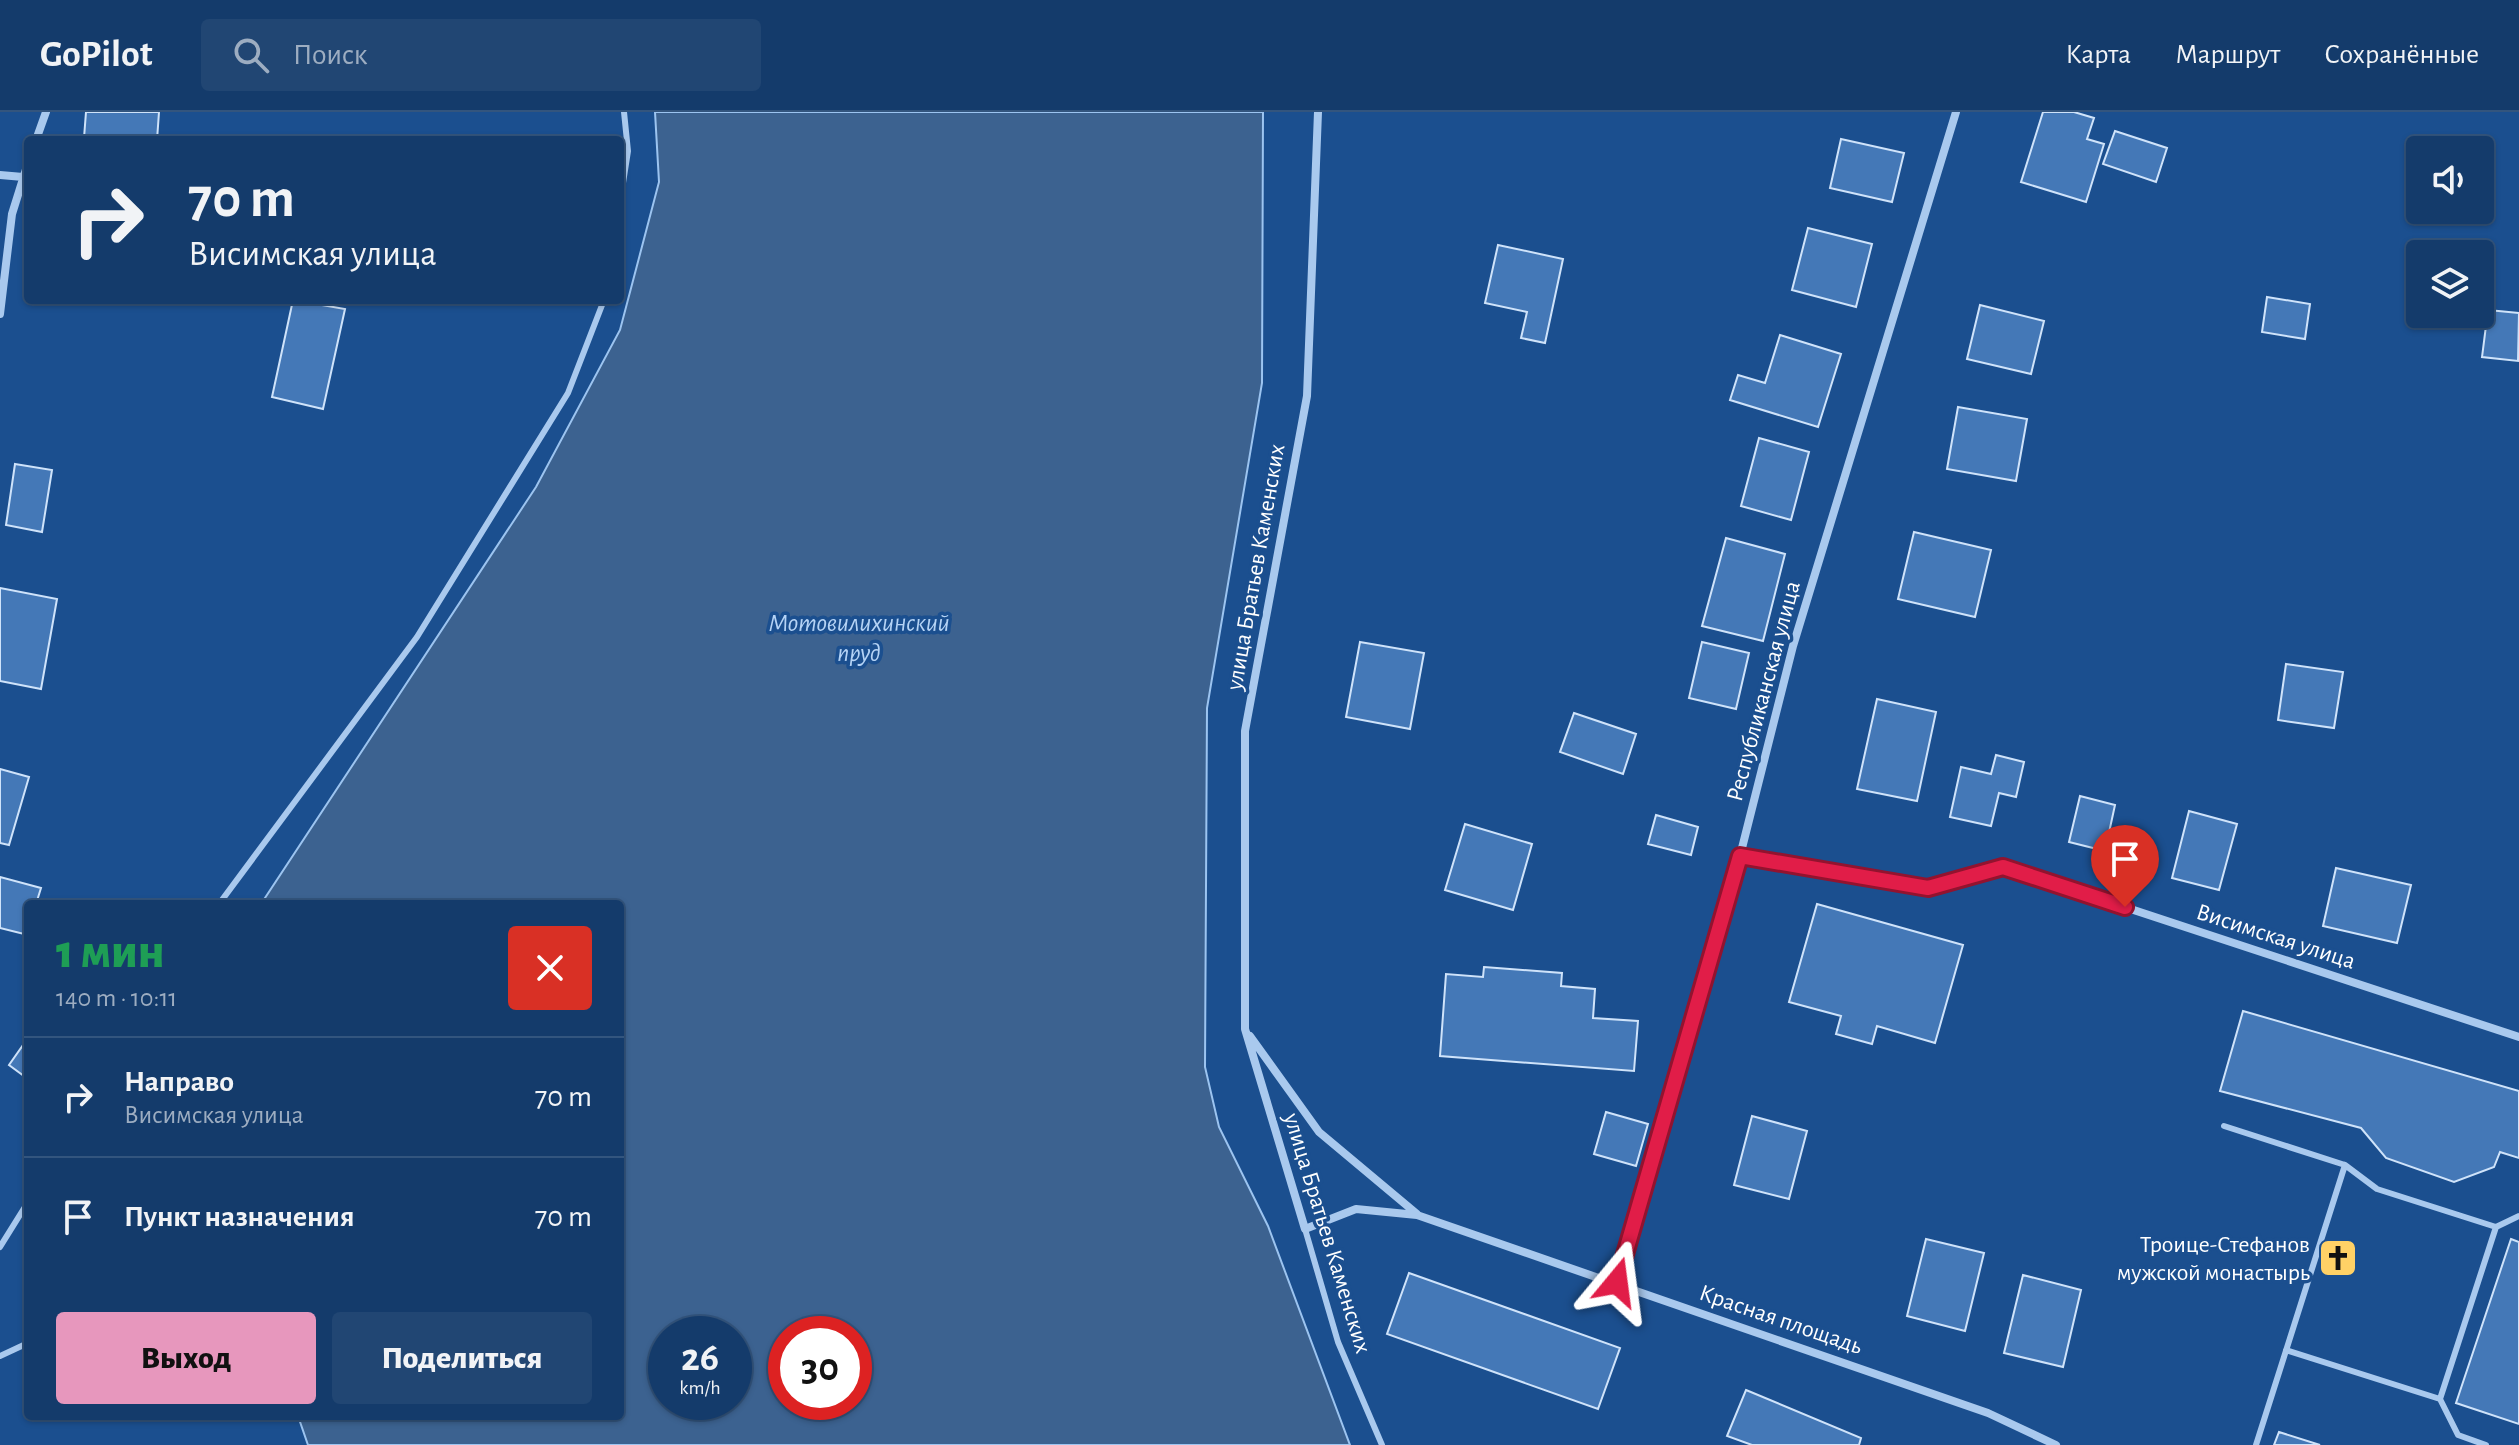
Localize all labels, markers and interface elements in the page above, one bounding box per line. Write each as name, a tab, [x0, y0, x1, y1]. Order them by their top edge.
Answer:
search box	[201, 19, 761, 91]
icon: search	[229, 33, 273, 77]
text: GoPilot	[40, 36, 153, 74]
text: Поиск	[293, 40, 368, 70]
text: Карта	[2065, 41, 2131, 69]
text: Маршрут	[2175, 41, 2280, 69]
text: Сохранённые	[2324, 41, 2479, 69]
map controls	[2406, 136, 2494, 328]
button: sound	[2406, 136, 2494, 224]
icon: right	[56, 168, 160, 272]
text: 70 m	[188, 171, 295, 227]
text: Висимская улица	[188, 236, 437, 272]
button: layers	[2406, 240, 2494, 328]
street label: улица Братьев Каменских	[1222, 442, 1290, 693]
street label: Республиканская улица	[1723, 578, 1805, 804]
water label: Мотовилихинский пруд	[768, 610, 950, 666]
pin	[2091, 825, 2159, 907]
icon: arrive	[2103, 837, 2147, 881]
street label: Висимская улица	[2193, 900, 2358, 974]
button: close	[508, 926, 592, 1010]
text: 1 мин	[56, 929, 165, 977]
text: 140 m · 10:11	[56, 985, 177, 1011]
text: Направо	[124, 1067, 234, 1097]
icon: right	[56, 1075, 100, 1119]
text: 70 m	[535, 1082, 592, 1112]
text: Висимская улица	[124, 1102, 304, 1128]
street label: улица Братьев Каменских	[1279, 1110, 1375, 1356]
icon: arrive	[56, 1195, 100, 1239]
text: Пункт назначения	[124, 1202, 355, 1232]
text: 70 m	[535, 1202, 592, 1232]
place label: Троице-Стефанов мужской монастырь	[2117, 1233, 2310, 1285]
church icon: Троице-Стефанов мужской монастырь	[2317, 1237, 2359, 1279]
position arrow	[1575, 1240, 1659, 1324]
street label: Красная площадь	[1696, 1281, 1865, 1359]
button: Выход	[56, 1312, 316, 1404]
button: Поделиться	[332, 1312, 592, 1404]
speed limit sign: 30	[768, 1316, 872, 1420]
text: 26	[681, 1338, 719, 1378]
text: km/h	[679, 1378, 721, 1398]

